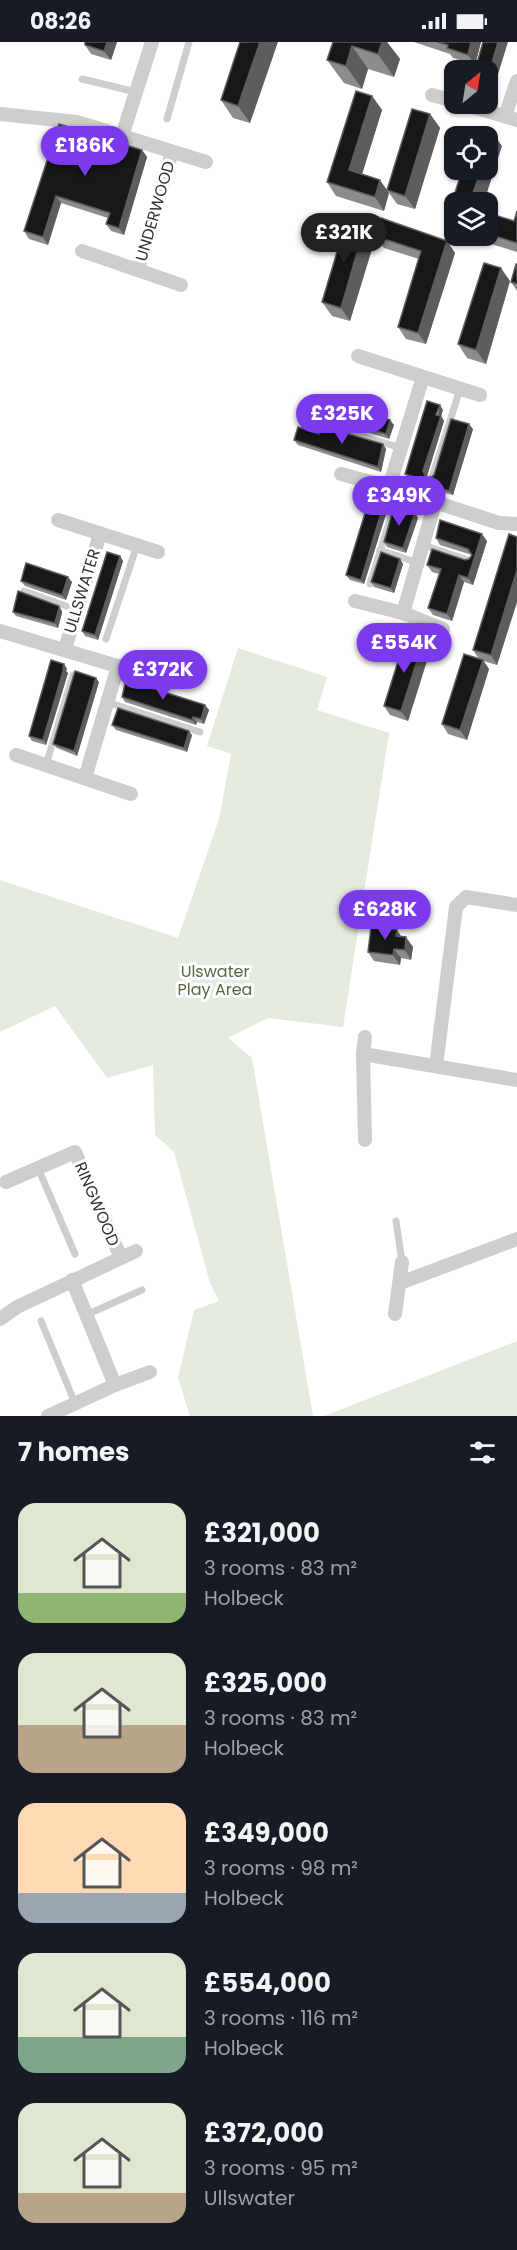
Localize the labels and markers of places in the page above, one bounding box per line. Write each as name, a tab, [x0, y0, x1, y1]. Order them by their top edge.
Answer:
pin: £186K	[43, 126, 127, 177]
pin: £321K	[302, 213, 386, 264]
pin: £325K	[300, 394, 384, 445]
pin: £349K	[357, 476, 441, 527]
pin: £554K	[362, 623, 446, 674]
pin: £372K	[121, 650, 205, 701]
pin: £628K	[343, 890, 427, 941]

